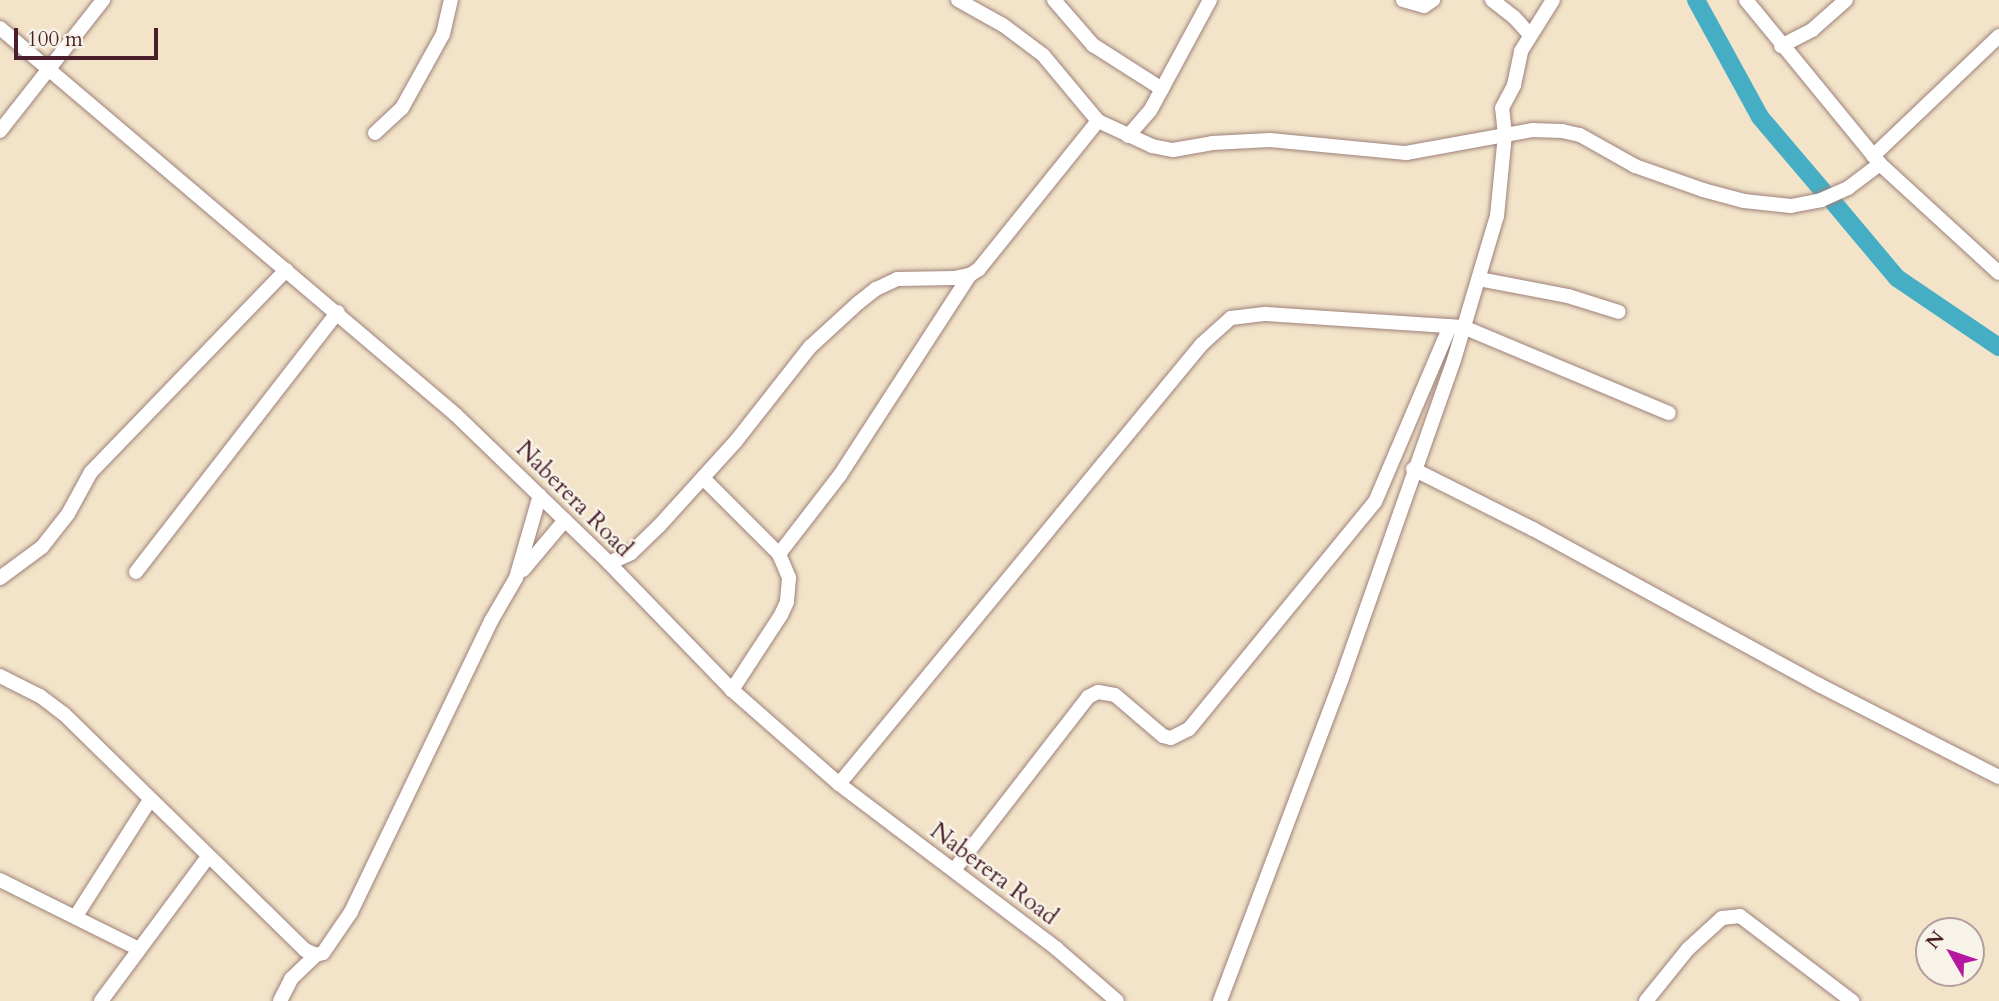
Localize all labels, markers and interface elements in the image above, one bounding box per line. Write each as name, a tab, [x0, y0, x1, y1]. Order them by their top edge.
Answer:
scale bar	[18, 14, 161, 58]
text: 100 m	[27, 25, 83, 54]
street label: Naberera Road	[510, 435, 638, 563]
street label: Naberera Road	[924, 817, 1064, 931]
north arrow	[1915, 917, 1985, 987]
text: N	[1920, 925, 1951, 955]

